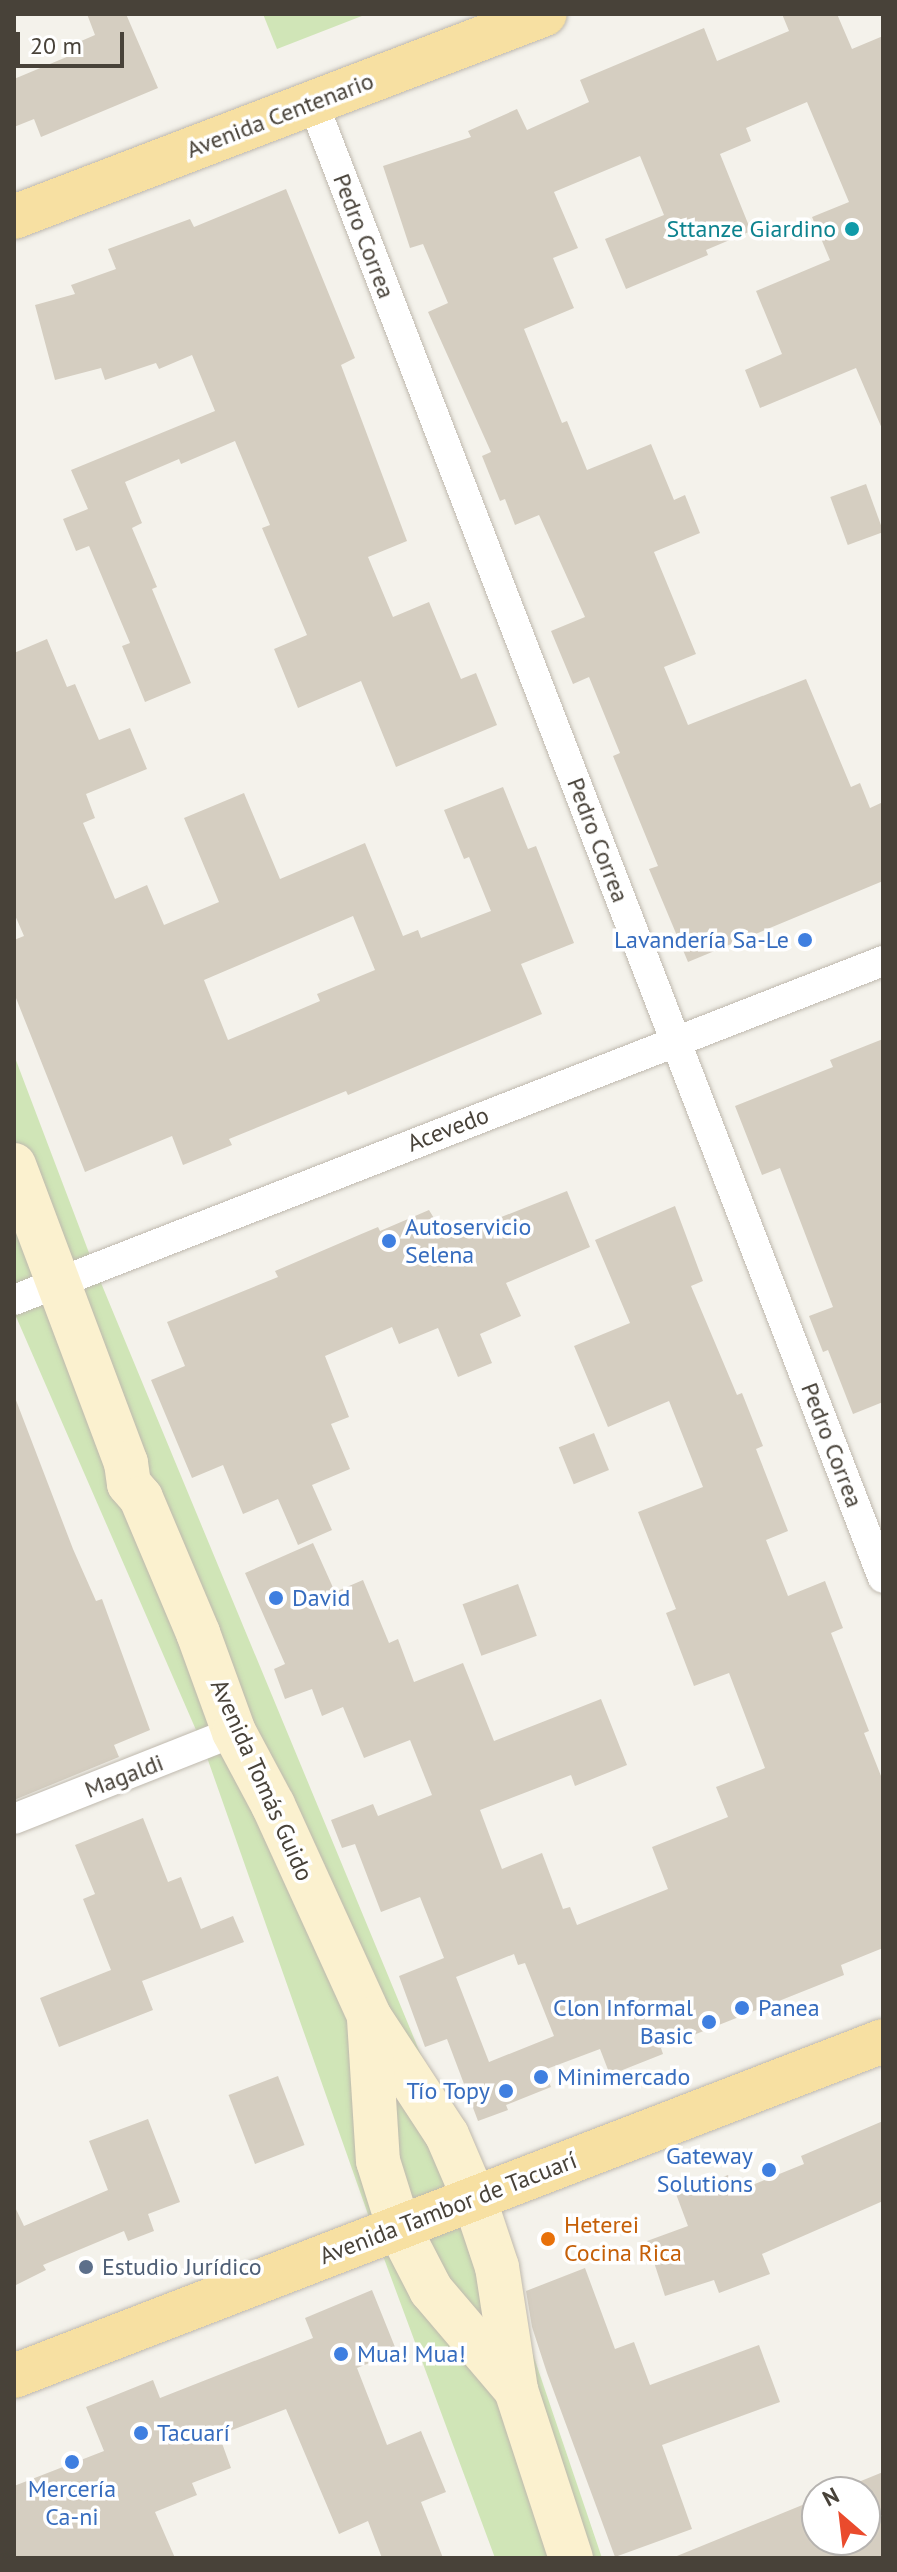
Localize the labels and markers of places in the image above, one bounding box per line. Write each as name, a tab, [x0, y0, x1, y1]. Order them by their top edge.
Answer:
place label: Sttanze Giardino	[666, 215, 836, 243]
marker: Sttanze Giardino	[843, 220, 861, 238]
place label: Lavandería Sa-Le	[614, 926, 789, 954]
marker: Lavandería Sa-Le	[796, 931, 814, 949]
place label: Autoservicio Selena	[405, 1213, 531, 1269]
marker: Autoservicio Selena	[380, 1232, 398, 1250]
place label: David	[292, 1584, 351, 1612]
marker: David	[267, 1589, 285, 1607]
place label: Clon Informal Basic	[553, 1994, 693, 2050]
place label: Panea	[758, 1994, 820, 2022]
marker: Panea	[733, 1999, 751, 2017]
marker: Clon Informal Basic	[700, 2013, 718, 2031]
place label: Minimercado	[557, 2063, 690, 2091]
marker: Minimercado	[532, 2068, 550, 2086]
place label: Tío Topy	[406, 2077, 490, 2105]
marker: Tío Topy	[497, 2082, 515, 2100]
place label: Gateway Solutions	[657, 2142, 753, 2198]
marker: Gateway Solutions	[760, 2161, 778, 2179]
place label: Heterei Cocina Rica	[564, 2211, 682, 2267]
marker: Heterei Cocina Rica	[539, 2230, 557, 2248]
place label: Estudio Jurídico	[102, 2253, 262, 2281]
marker: Estudio Jurídico	[77, 2258, 95, 2276]
place label: Mua! Mua!	[357, 2340, 466, 2368]
marker: Mua! Mua!	[332, 2345, 350, 2363]
place label: Tacuarí	[157, 2419, 230, 2447]
marker: Tacuarí	[132, 2424, 150, 2442]
marker: Mercería Ca-ni	[63, 2453, 81, 2471]
place label: Mercería Ca-ni	[28, 2475, 116, 2531]

